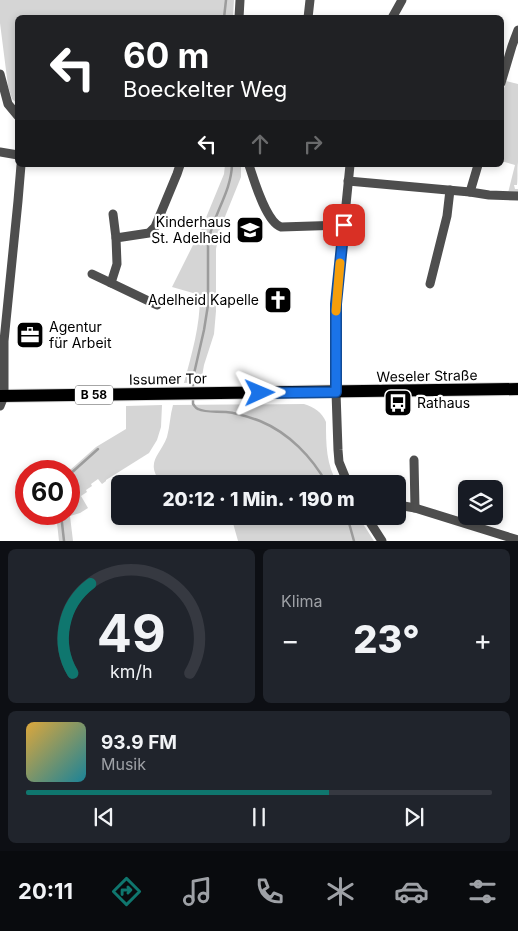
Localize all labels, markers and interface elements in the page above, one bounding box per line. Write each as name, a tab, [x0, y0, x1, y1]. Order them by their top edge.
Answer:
text: 60 m	[123, 34, 210, 76]
icon: left	[40, 35, 105, 100]
text: Boeckelter Weg	[123, 76, 287, 102]
icon: left	[193, 130, 221, 158]
icon: ahead	[246, 130, 274, 158]
icon: right	[299, 130, 327, 158]
pin	[323, 204, 365, 246]
icon: arrive	[330, 211, 358, 239]
place label: Kinderhaus St. Adelheid	[151, 213, 231, 246]
school or university icon: Kinderhaus St. Adelheid	[235, 215, 265, 245]
church icon: Adelheid Kapelle	[263, 285, 293, 315]
place label: Adelheid Kapelle	[148, 291, 259, 308]
place label: Agentur für Arbeit	[49, 318, 112, 351]
office icon: Agentur für Arbeit	[15, 320, 45, 350]
position arrow	[233, 366, 285, 418]
street label: Weseler Straße	[376, 366, 478, 385]
street label: Issumer Tor	[129, 369, 207, 388]
road number: B 58	[75, 386, 113, 404]
bus stop icon: Rathaus	[383, 388, 413, 418]
place label: Rathaus	[417, 394, 470, 411]
speed limit sign: 60	[15, 460, 80, 525]
map controls	[458, 480, 503, 525]
button: layers	[458, 480, 503, 525]
text: 20:12 · 1 Min. · 190 m	[162, 488, 355, 511]
text: Klima	[281, 591, 323, 611]
text: 49	[97, 602, 166, 665]
text: 23°	[353, 616, 420, 662]
text: −	[281, 623, 300, 657]
text: +	[473, 623, 492, 657]
text: km/h	[110, 661, 153, 682]
text: 93.9 FM	[101, 731, 177, 754]
text: Musik	[101, 754, 146, 774]
icon: previous	[90, 803, 118, 831]
icon: pause	[245, 803, 273, 831]
icon: next	[400, 803, 428, 831]
icon: directions	[109, 874, 144, 909]
icon: music	[180, 874, 215, 909]
icon: phone	[252, 874, 287, 909]
icon: climate	[323, 874, 358, 909]
icon: car	[394, 874, 429, 909]
icon: filters	[465, 874, 500, 909]
text: 20:11	[18, 878, 73, 904]

